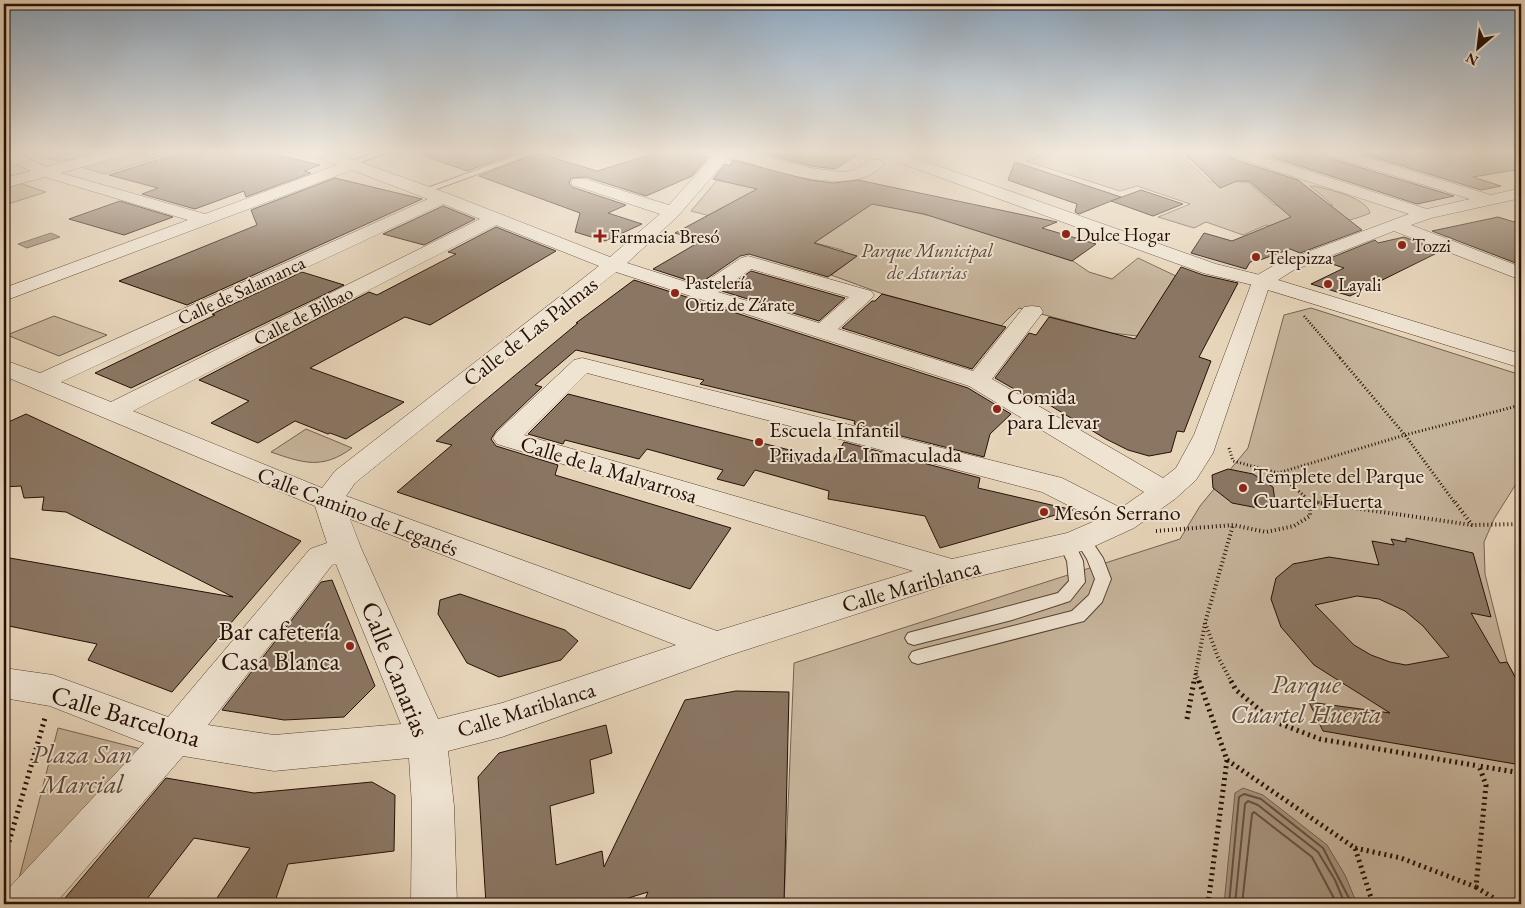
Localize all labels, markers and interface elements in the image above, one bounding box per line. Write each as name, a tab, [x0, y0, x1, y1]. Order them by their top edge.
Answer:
north arrow	[1452, 22, 1502, 72]
text: N	[1462, 49, 1481, 70]
place label: Dulce Hogar	[1076, 222, 1171, 247]
place label: Farmacia Bresó	[610, 224, 720, 249]
marker: Dulce Hogar	[1060, 228, 1072, 240]
marker: Farmacia Bresó	[594, 230, 606, 242]
place label: Tozzi	[1412, 233, 1451, 258]
park label: Parque Municipal de Asturias	[861, 238, 994, 285]
marker: Tozzi	[1396, 239, 1408, 251]
place label: Telepizza	[1266, 245, 1333, 270]
street label: Calle de Salamanca	[173, 250, 309, 331]
marker: Telepizza	[1250, 251, 1262, 263]
street label: Calle de Las Palmas	[457, 270, 604, 393]
place label: Pastelería Ortiz de Zárate	[685, 270, 795, 317]
place label: Layali	[1338, 272, 1382, 297]
marker: Layali	[1322, 278, 1334, 290]
street label: Calle de Bilbao	[249, 280, 357, 351]
marker: Pastelería Ortiz de Zárate	[669, 287, 681, 299]
place label: Comida para Llevar	[1007, 382, 1100, 436]
marker: Comida para Llevar	[991, 403, 1003, 415]
place label: Escuela Infantil Privada La Inmaculada	[769, 415, 962, 469]
street label: Calle de la Malvarrosa	[517, 429, 701, 510]
marker: Escuela Infantil Privada La Inmaculada	[753, 436, 765, 448]
street label: Calle Camino de Leganés	[253, 460, 462, 563]
place label: Templete del Parque Cuartel Huerta	[1253, 461, 1425, 515]
marker: Templete del Parque Cuartel Huerta	[1237, 482, 1249, 494]
place label: Mesón Serrano	[1054, 498, 1181, 527]
marker: Mesón Serrano	[1038, 506, 1050, 518]
street label: Calle Mariblanca	[838, 552, 984, 619]
street label: Calle Canarias	[353, 596, 439, 742]
place label: Bar cafetería Casa Blanca	[218, 614, 341, 678]
marker: Bar cafetería Casa Blanca	[344, 640, 356, 652]
park label: Parque Cuartel Huerta	[1230, 667, 1382, 731]
street label: Calle Mariblanca	[454, 675, 599, 744]
street label: Calle Barcelona	[47, 677, 205, 755]
park label: Plaza San Marcial	[31, 737, 133, 801]

